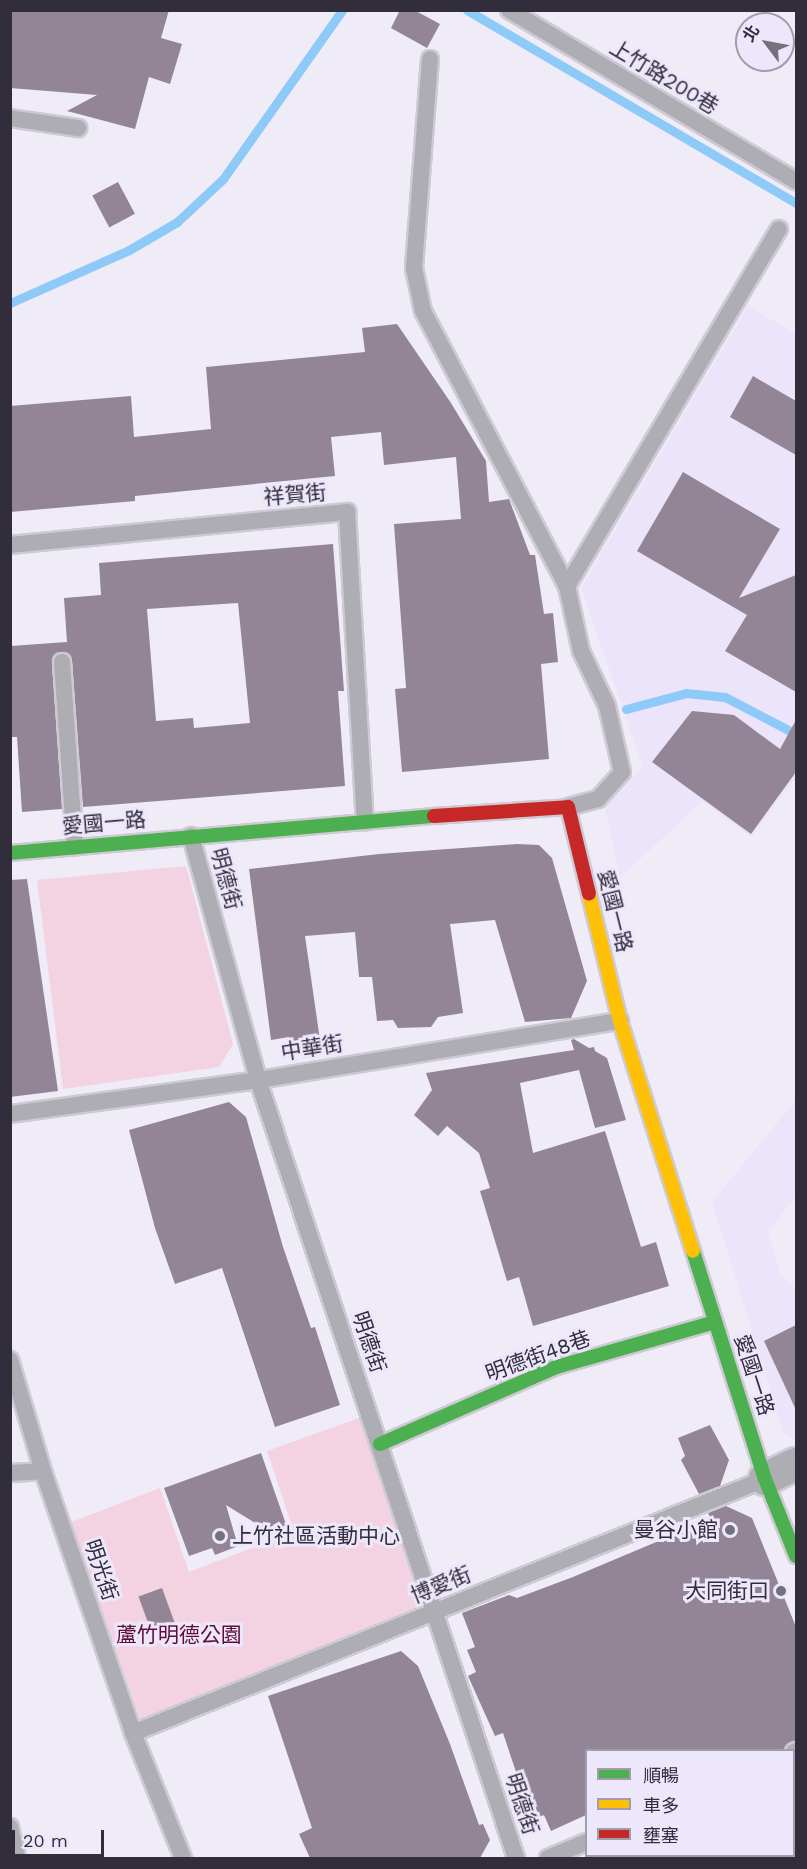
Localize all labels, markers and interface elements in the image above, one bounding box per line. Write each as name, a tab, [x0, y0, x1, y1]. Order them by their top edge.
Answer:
north arrow	[735, 12, 795, 72]
text: 北	[739, 21, 763, 45]
street label: 上竹路200巷	[605, 35, 723, 119]
street label: 祥賀街	[263, 480, 327, 510]
street label: 愛國一路	[61, 807, 147, 839]
street label: 明德街	[206, 845, 246, 913]
street label: 愛國一路	[593, 867, 637, 955]
street label: 中華街	[279, 1031, 345, 1065]
street label: 明德街	[347, 1308, 391, 1376]
street label: 明德街48巷	[482, 1325, 594, 1387]
street label: 愛國一路	[729, 1331, 779, 1419]
place label: 曼谷小館	[634, 1517, 718, 1543]
place label: 上竹社區活動中心	[232, 1523, 400, 1549]
marker: 曼谷小館	[723, 1523, 737, 1537]
marker: 上竹社區活動中心	[213, 1529, 227, 1543]
street label: 明光街	[79, 1536, 123, 1604]
street label: 博愛街	[407, 1562, 475, 1608]
place label: 大同街口	[685, 1578, 769, 1604]
marker: 大同街口	[774, 1584, 788, 1598]
park label: 蘆竹明德公園	[116, 1622, 242, 1648]
legend	[585, 1749, 795, 1857]
text: 順暢	[643, 1765, 679, 1786]
street label: 明德街	[500, 1770, 544, 1838]
text: 車多	[643, 1795, 679, 1816]
scale bar	[15, 1818, 106, 1856]
text: 壅塞	[643, 1825, 679, 1846]
text: 20 m	[23, 1830, 68, 1851]

